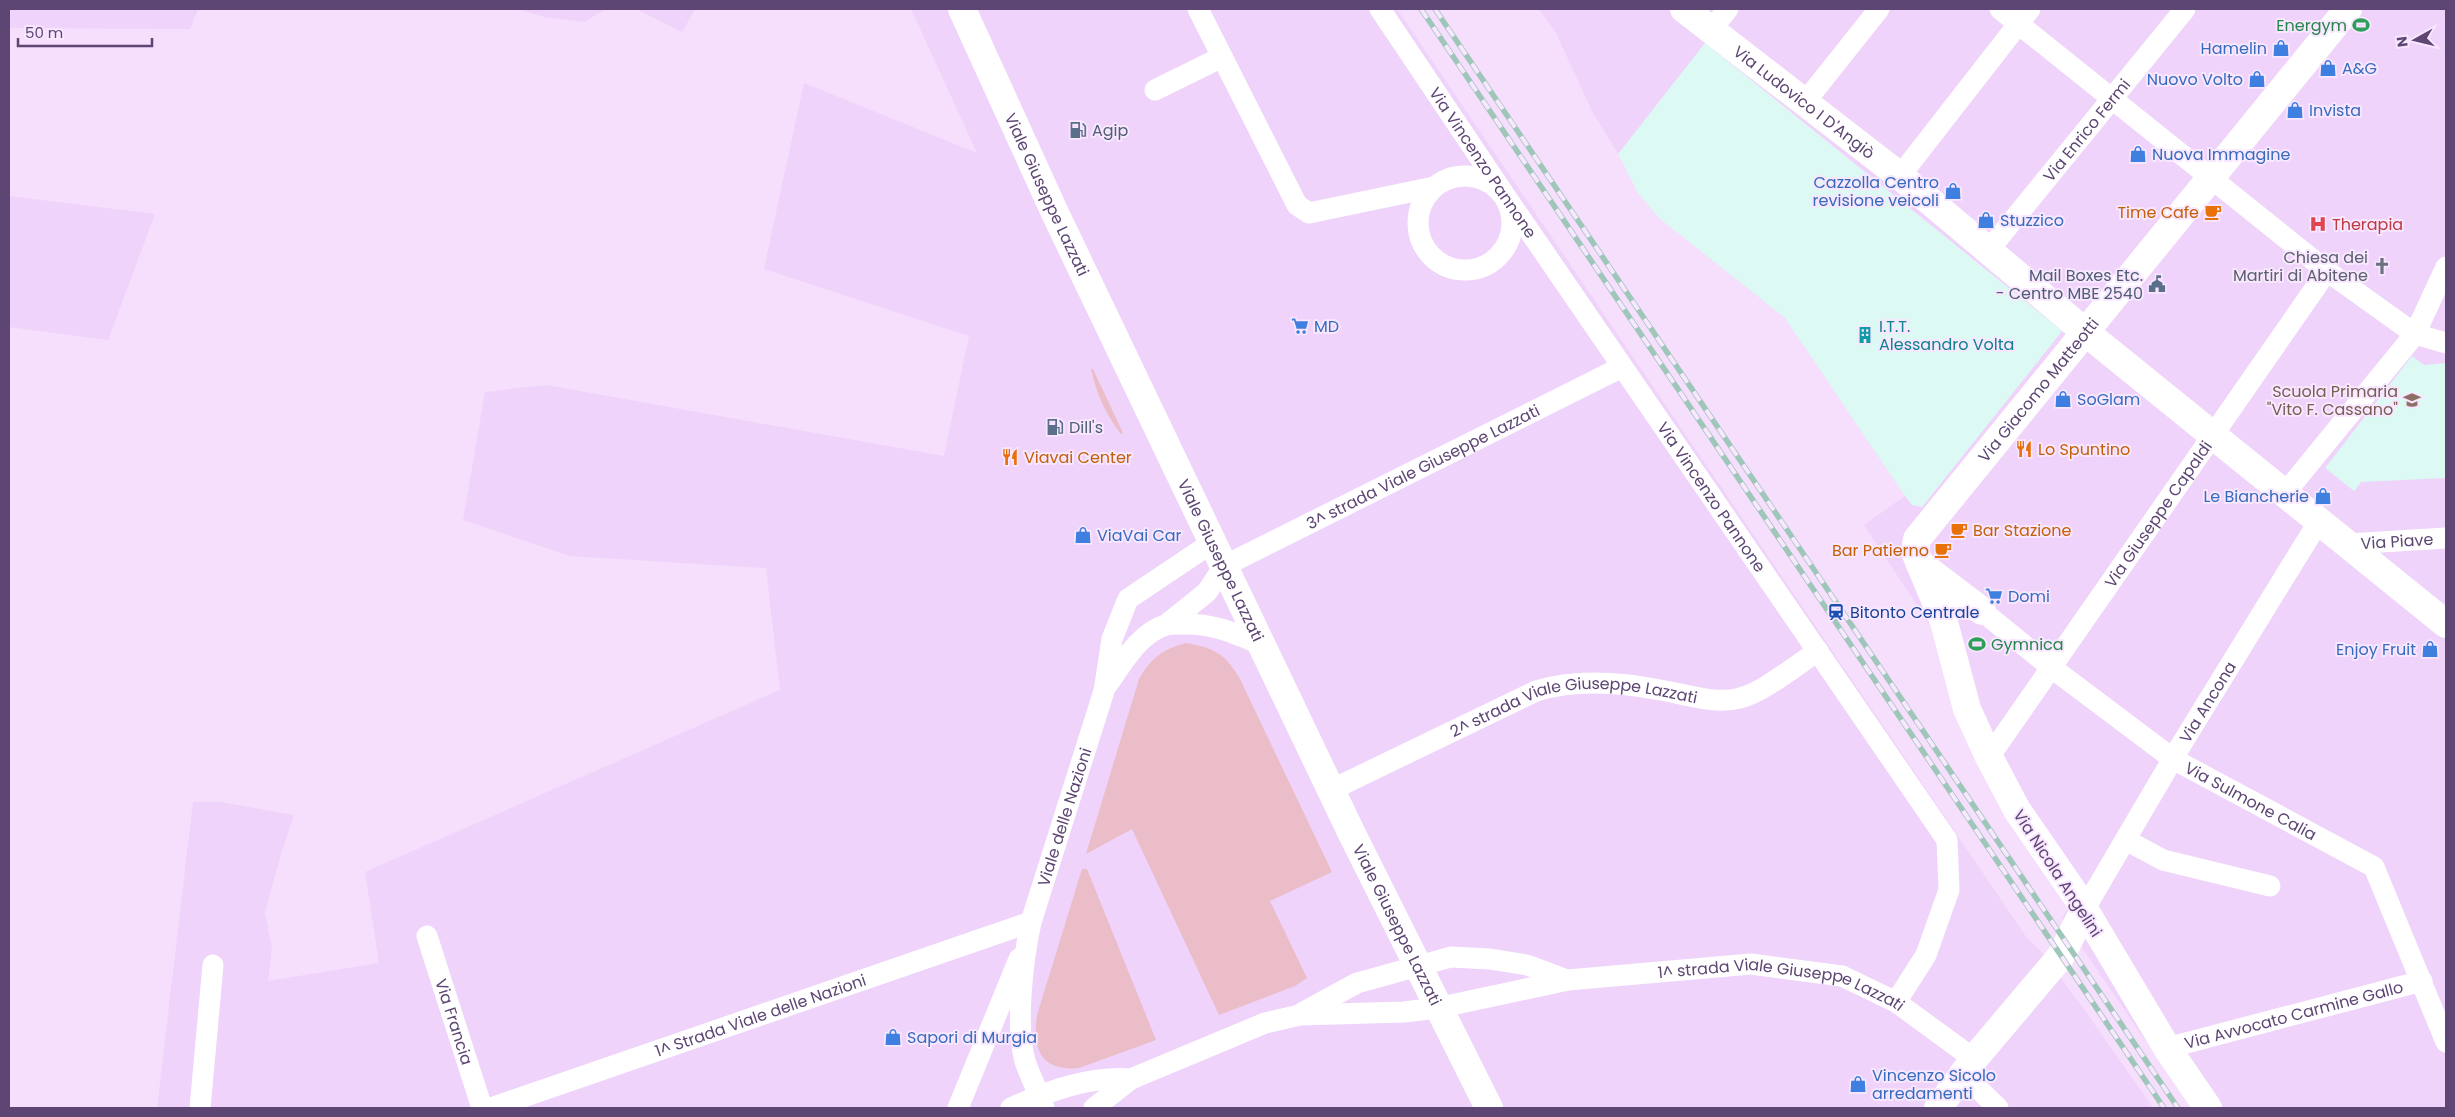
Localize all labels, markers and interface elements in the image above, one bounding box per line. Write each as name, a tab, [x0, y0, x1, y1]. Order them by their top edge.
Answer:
place label: Energym	[2276, 14, 2347, 37]
scale bar	[18, 15, 151, 47]
sports icon: Energym	[2351, 15, 2371, 35]
north arrow	[2390, 15, 2440, 65]
text: 50 m	[25, 22, 63, 43]
text: N	[2391, 35, 2413, 48]
place label: Hamelin	[2201, 37, 2267, 60]
shop icon: Hamelin	[2271, 38, 2291, 58]
street label: Via Ludovico I D'Angiò	[1728, 40, 1880, 165]
place label: A&G	[2342, 57, 2377, 80]
shop icon: A&G	[2318, 58, 2338, 78]
place label: Nuovo Volto	[2147, 68, 2243, 91]
shop icon: Nuovo Volto	[2247, 69, 2267, 89]
street label: Via Enrico Fermi	[2038, 74, 2136, 187]
street label: Via Vincenzo Pannone	[1424, 83, 1542, 243]
place label: Invista	[2309, 99, 2361, 122]
shop icon: Invista	[2285, 100, 2305, 120]
street label: Viale Giuseppe Lazzati	[999, 109, 1094, 280]
place label: Agip	[1092, 119, 1129, 142]
fuel station icon: Agip	[1068, 120, 1088, 140]
place label: Nuova Immagine	[2152, 143, 2290, 166]
shop icon: Nuova Immagine	[2128, 144, 2148, 164]
place label: Cazzolla Centro revisione veicoli	[1813, 171, 1939, 212]
shop icon: Cazzolla Centro revisione veicoli	[1943, 181, 1963, 201]
place label: Time Cafe	[2117, 201, 2199, 224]
cafe icon: Time Cafe	[2203, 202, 2223, 222]
place label: Stuzzico	[2000, 209, 2064, 232]
shop icon: Stuzzico	[1976, 210, 1996, 230]
place label: Therapia	[2332, 213, 2403, 236]
hospital icon: Therapia	[2308, 214, 2328, 234]
place label: Chiesa dei Martiri di Abitene	[2233, 246, 2368, 287]
church icon: Chiesa dei Martiri di Abitene	[2372, 256, 2392, 276]
place label: Mail Boxes Etc. - Centro MBE 2540	[1996, 264, 2143, 305]
public building icon: Mail Boxes Etc. - Centro MBE 2540	[2147, 274, 2167, 294]
street label: Via Giacomo Matteotti	[1973, 313, 2104, 467]
place label: MD	[1314, 315, 1339, 338]
place label: I.T.T. Alessandro Volta	[1879, 315, 2014, 356]
supermarket icon: MD	[1290, 316, 1310, 336]
building icon: I.T.T. Alessandro Volta	[1855, 325, 1875, 345]
place label: Scuola Primaria "Vito F. Cassano"	[2267, 380, 2398, 421]
place label: SoGlam	[2077, 388, 2140, 411]
shop icon: SoGlam	[2053, 389, 2073, 409]
school or university icon: Scuola Primaria "Vito F. Cassano"	[2402, 390, 2422, 410]
street label: 3^ strada Viale Giuseppe Lazzati	[1302, 399, 1544, 535]
place label: Dill's	[1069, 416, 1103, 439]
fuel station icon: Dill's	[1045, 417, 1065, 437]
street label: Via Vincenzo Pannone	[1652, 417, 1771, 577]
street label: Via Giuseppe Capaldi	[2099, 436, 2218, 592]
place label: Lo Spuntino	[2038, 438, 2130, 461]
restaurant icon: Lo Spuntino	[2014, 439, 2034, 459]
place label: Viavai Center	[1024, 446, 1132, 469]
restaurant icon: Viavai Center	[1000, 447, 1020, 467]
street label: Viale Giuseppe Lazzati	[1172, 475, 1269, 645]
place label: Le Biancherie	[2203, 485, 2309, 508]
shop icon: Le Biancherie	[2313, 486, 2333, 506]
place label: Bar Stazione	[1973, 519, 2072, 542]
cafe icon: Bar Stazione	[1949, 520, 1969, 540]
place label: ViaVai Car	[1097, 524, 1182, 547]
shop icon: ViaVai Car	[1073, 525, 1093, 545]
street label: Via Piave	[2360, 528, 2434, 555]
place label: Bar Patierno	[1832, 539, 1929, 562]
cafe icon: Bar Patierno	[1933, 540, 1953, 560]
place label: Domi	[2008, 585, 2050, 608]
supermarket icon: Domi	[1984, 586, 2004, 606]
place label: Bitonto Centrale	[1850, 601, 1979, 624]
station icon: Bitonto Centrale	[1826, 602, 1846, 622]
place label: Gymnica	[1991, 633, 2064, 656]
sports icon: Gymnica	[1967, 634, 1987, 654]
place label: Enjoy Fruit	[2336, 638, 2416, 661]
shop icon: Enjoy Fruit	[2420, 639, 2440, 659]
street label: Via Ancona	[2174, 657, 2242, 747]
street label: 2^ strada Viale Giuseppe Lazzati	[1446, 672, 1699, 743]
street label: Viale delle Nazioni	[1032, 745, 1097, 889]
street label: Via Sulmone Calia	[2181, 756, 2321, 846]
street label: Via Nicola Angelini	[2008, 805, 2107, 942]
street label: Viale Giuseppe Lazzati	[1347, 840, 1447, 1009]
street label: 1^ strada Viale Giuseppe Lazzati	[1657, 953, 1909, 1017]
street label: 1^ Strada Viale delle Nazioni	[652, 969, 869, 1063]
street label: Via Avvocato Carmine Gallo	[2182, 975, 2406, 1055]
street label: Via Francia	[429, 976, 479, 1068]
place label: Sapori di Murgia	[907, 1026, 1037, 1049]
shop icon: Sapori di Murgia	[883, 1027, 903, 1047]
place label: Vincenzo Sicolo arredamenti	[1872, 1064, 1996, 1105]
shop icon: Vincenzo Sicolo arredamenti	[1848, 1074, 1868, 1094]

